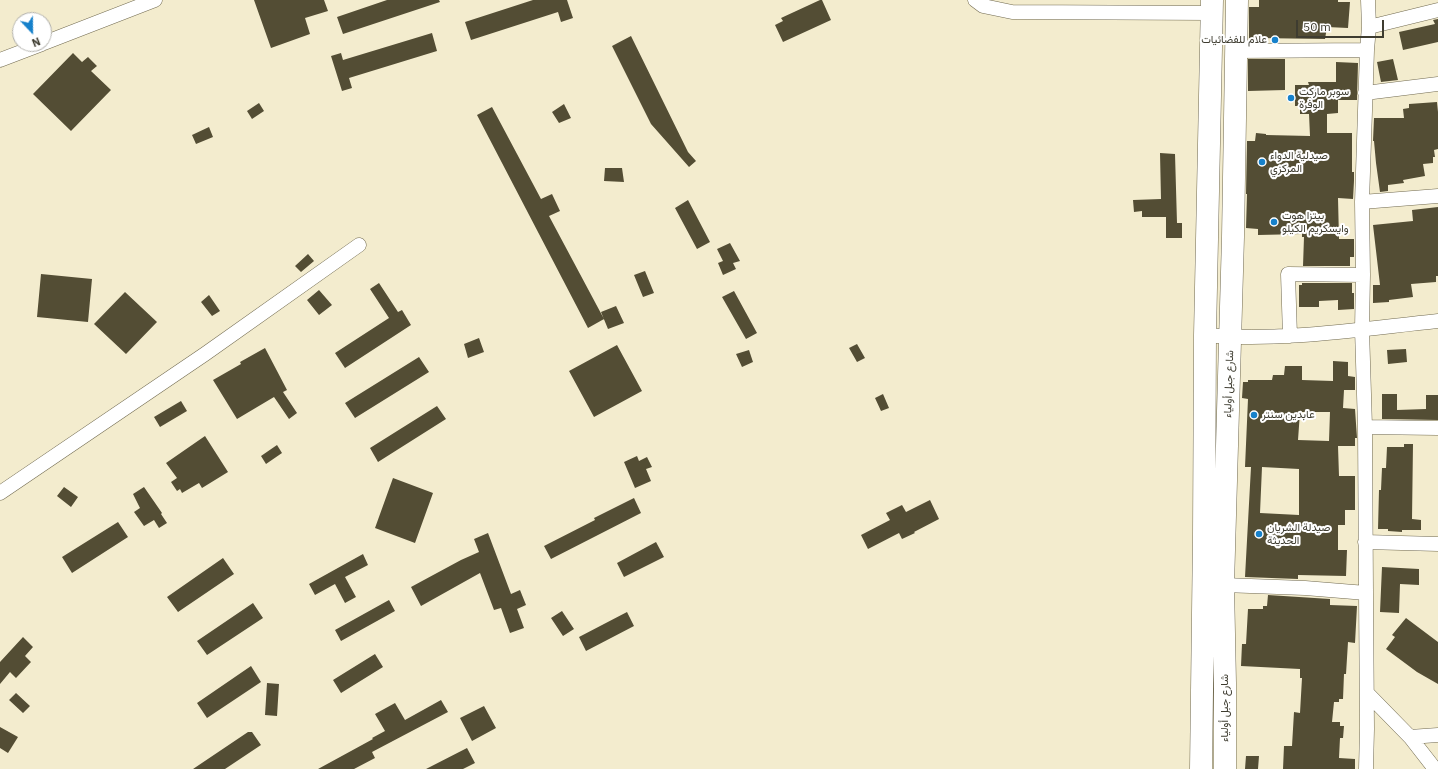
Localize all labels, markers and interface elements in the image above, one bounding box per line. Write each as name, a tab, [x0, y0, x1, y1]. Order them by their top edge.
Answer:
north arrow	[12, 12, 52, 52]
scale bar	[1298, 12, 1386, 38]
text: 50 m	[1303, 19, 1331, 34]
place label: علام للفضائيات	[1201, 33, 1267, 47]
text: N	[30, 34, 42, 50]
marker: علام للفضائيات	[1270, 35, 1280, 45]
place label: سوبر ماركت الوفرة	[1299, 85, 1349, 111]
marker: سوبر ماركت الوفرة	[1286, 93, 1296, 103]
place label: صيدلية الدواء المركزي	[1270, 149, 1328, 175]
marker: صيدلية الدواء المركزي	[1257, 157, 1267, 167]
place label: بيتزا هوت وايسكريم الكيلو	[1282, 209, 1349, 235]
marker: بيتزا هوت وايسكريم الكيلو	[1269, 217, 1279, 227]
street label: شارع جبل أولياء	[1221, 350, 1237, 418]
place label: عابدين سنتر	[1262, 408, 1315, 422]
marker: عابدين سنتر	[1249, 410, 1259, 420]
place label: صيدلة الشريان الحديثة	[1267, 521, 1331, 547]
marker: صيدلة الشريان الحديثة	[1254, 529, 1264, 539]
street label: شارع جبل أولياء	[1218, 674, 1232, 742]

